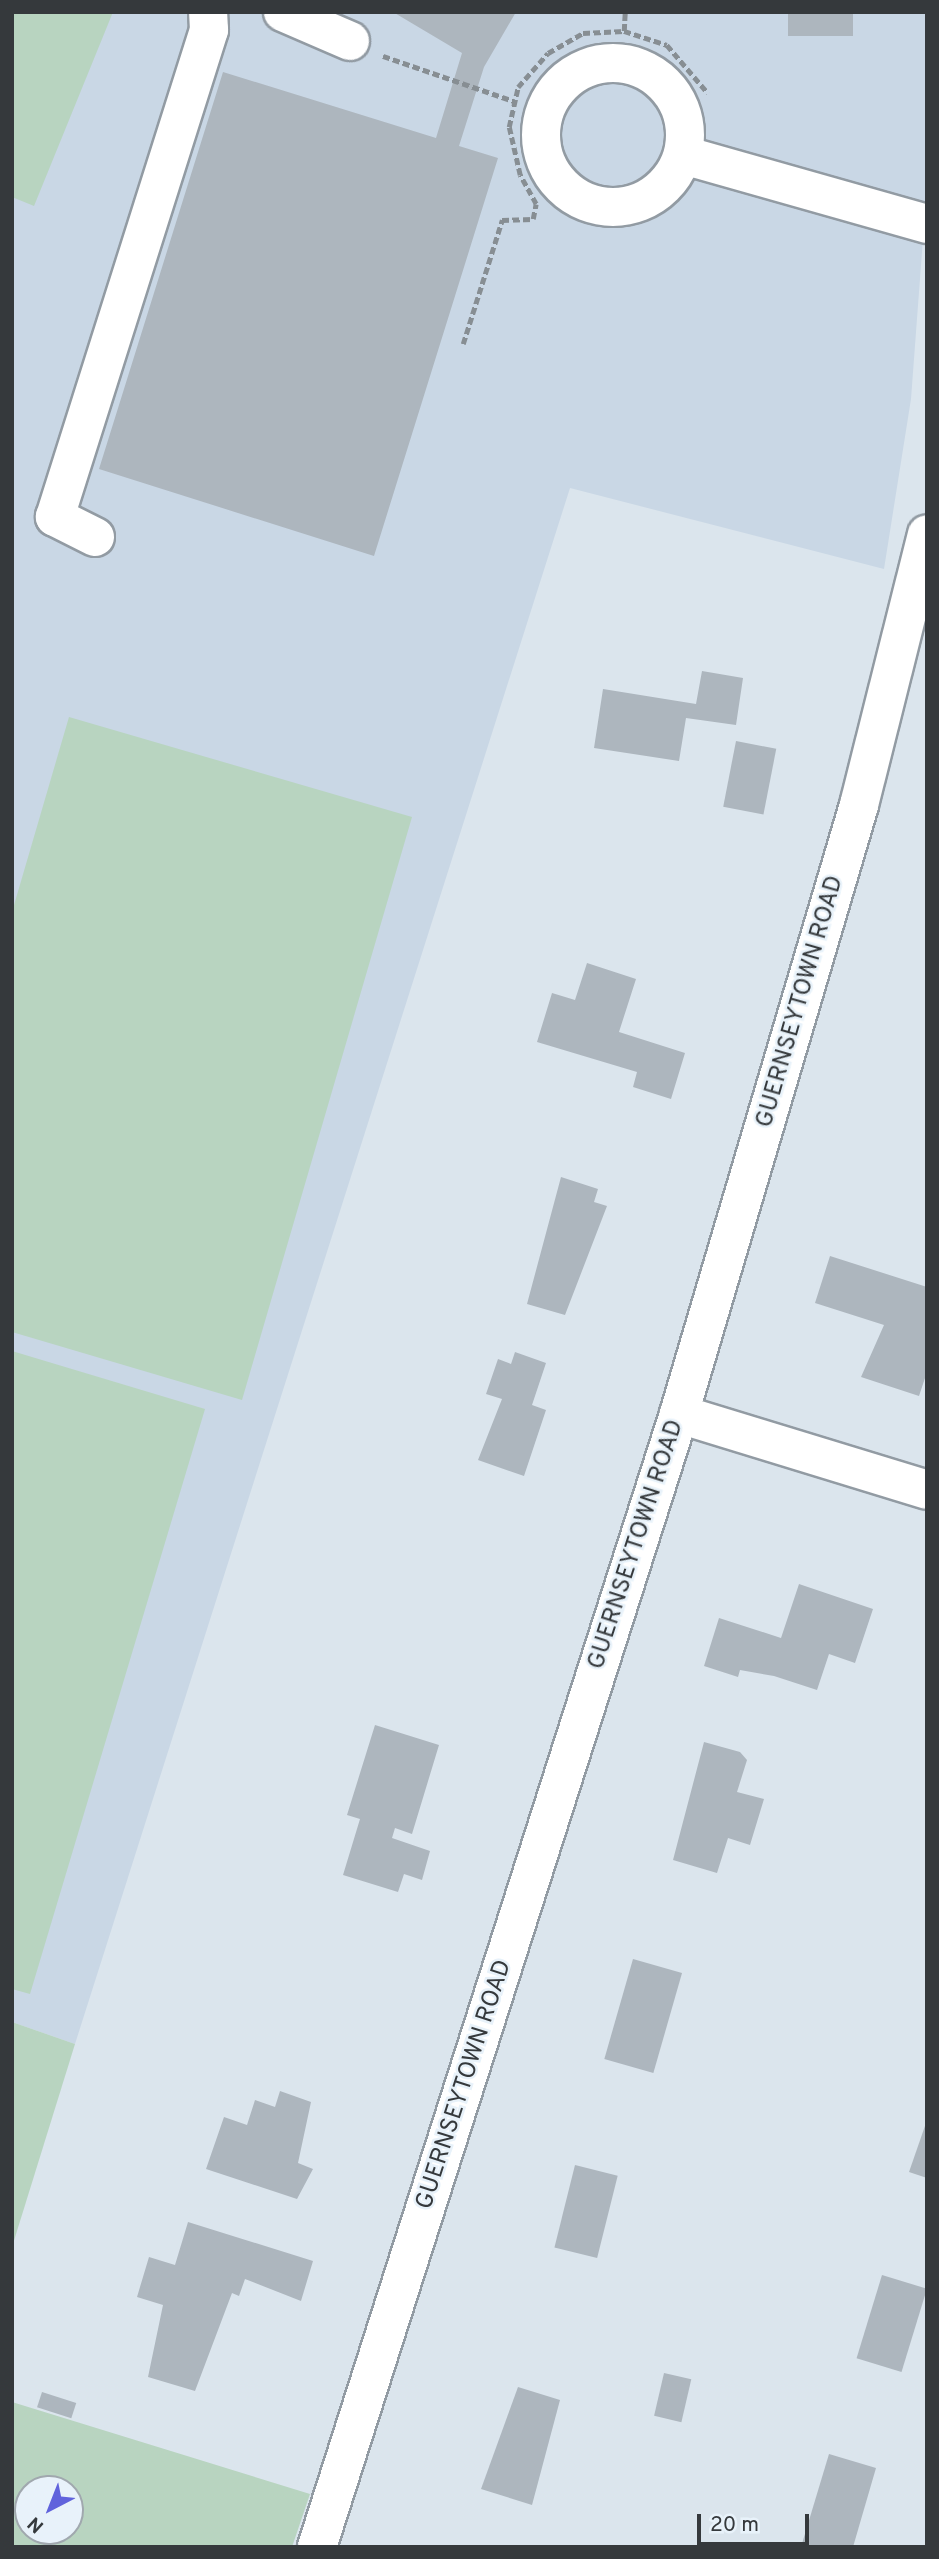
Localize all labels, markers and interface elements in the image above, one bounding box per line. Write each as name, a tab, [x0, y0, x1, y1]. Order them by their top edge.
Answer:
street label: GUERNSEYTOWN ROAD	[751, 873, 851, 1131]
street label: GUERNSEYTOWN ROAD	[583, 1417, 691, 1673]
street label: GUERNSEYTOWN ROAD	[411, 1957, 519, 2213]
north arrow	[14, 2475, 84, 2545]
scale bar	[701, 2500, 813, 2544]
text: N	[23, 2511, 49, 2538]
text: 20 m	[710, 2512, 759, 2539]

